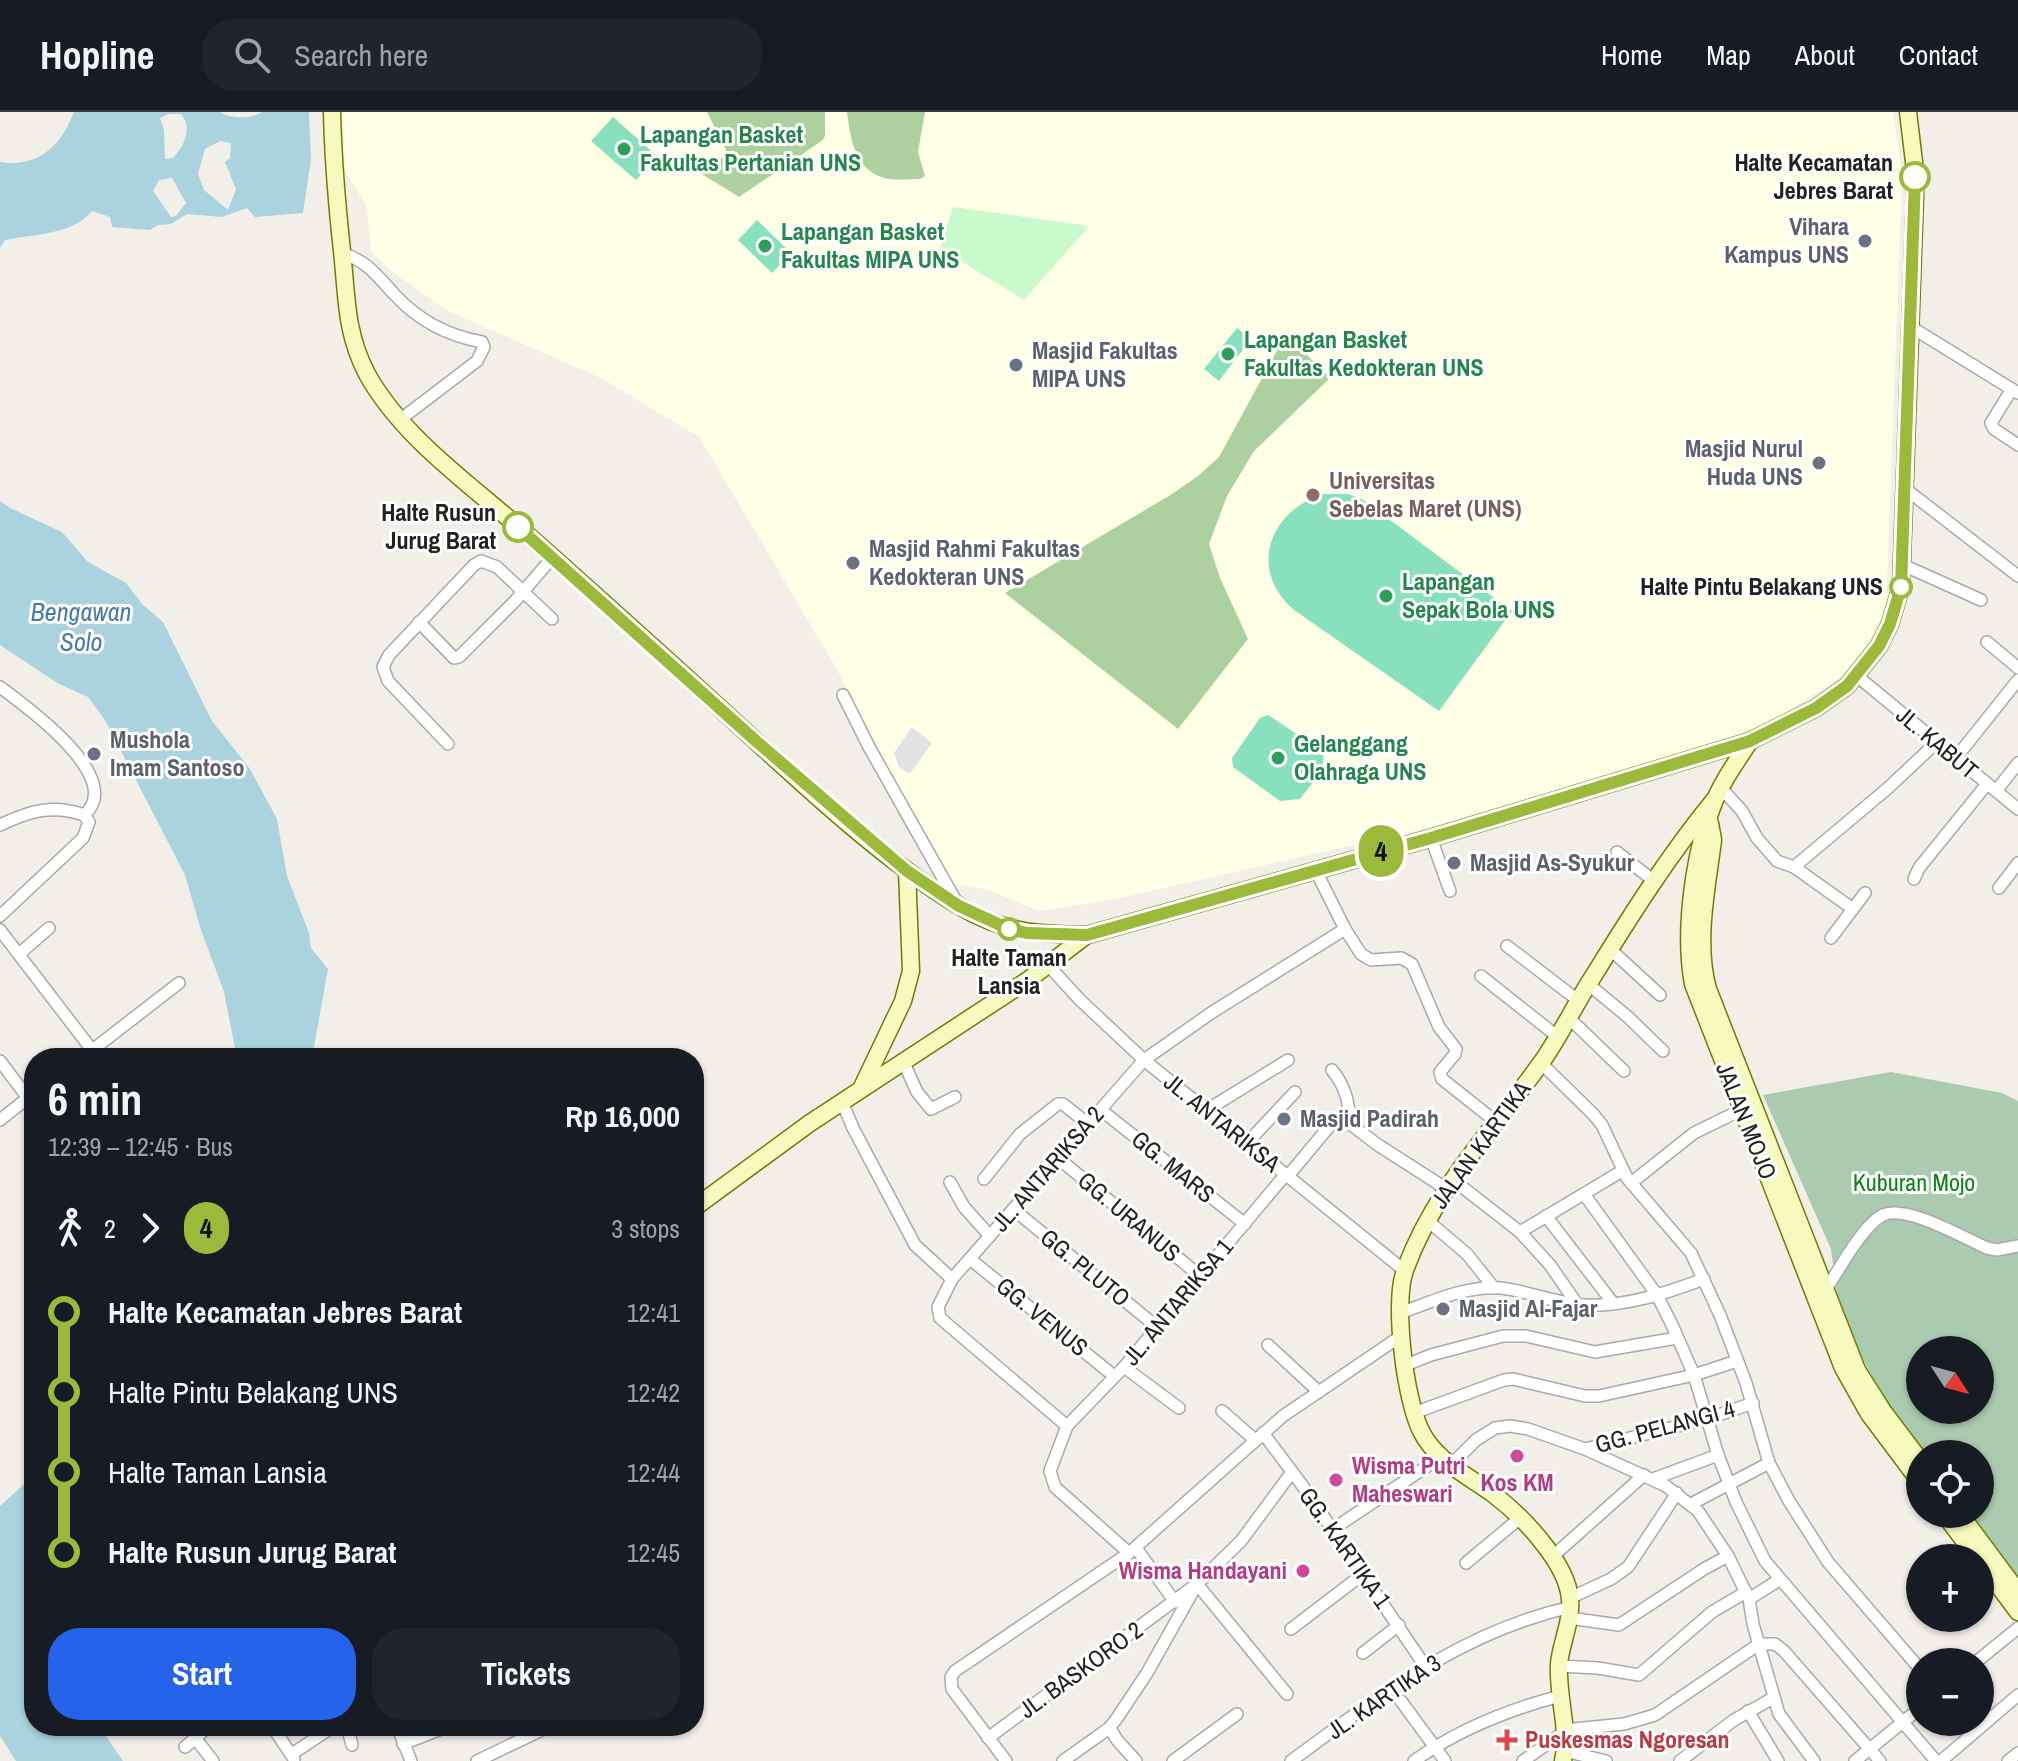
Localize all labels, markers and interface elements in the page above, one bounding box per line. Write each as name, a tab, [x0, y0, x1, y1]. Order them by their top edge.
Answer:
search box	[202, 19, 762, 91]
text: Hopline	[40, 30, 154, 81]
icon: search	[230, 33, 274, 77]
text: Search here	[294, 35, 428, 75]
text: Home	[1601, 36, 1662, 74]
text: Map	[1706, 36, 1751, 74]
text: About	[1795, 36, 1855, 74]
text: Contact	[1899, 36, 1978, 74]
place label: Lapangan Basket Fakultas Pertanian UNS	[640, 118, 861, 178]
marker: Lapangan Basket Fakultas Pertanian UNS	[615, 140, 633, 158]
place label: Halte Kecamatan Jebres Barat	[1734, 146, 1893, 206]
marker: Halte Kecamatan Jebres Barat	[1900, 162, 1930, 192]
place label: Vihara Kampus UNS	[1724, 210, 1849, 270]
place label: Lapangan Basket Fakultas MIPA UNS	[781, 215, 959, 275]
marker: Vihara Kampus UNS	[1856, 232, 1874, 250]
marker: Lapangan Basket Fakultas MIPA UNS	[756, 237, 774, 255]
place label: Lapangan Basket Fakultas Kedokteran UNS	[1244, 323, 1484, 383]
place label: Masjid Fakultas MIPA UNS	[1032, 334, 1178, 394]
marker: Lapangan Basket Fakultas Kedokteran UNS	[1219, 345, 1237, 363]
marker: Masjid Fakultas MIPA UNS	[1007, 356, 1025, 374]
place label: Masjid Nurul Huda UNS	[1685, 432, 1803, 492]
marker: Masjid Nurul Huda UNS	[1810, 454, 1828, 472]
place label: Universitas Sebelas Maret (UNS)	[1329, 464, 1521, 524]
marker: Universitas Sebelas Maret (UNS)	[1304, 486, 1322, 504]
place label: Halte Rusun Jurug Barat	[381, 496, 496, 556]
marker: Halte Rusun Jurug Barat	[503, 512, 533, 542]
place label: Masjid Rahmi Fakultas Kedokteran UNS	[869, 532, 1080, 592]
marker: Masjid Rahmi Fakultas Kedokteran UNS	[844, 554, 862, 572]
place label: Lapangan Sepak Bola UNS	[1402, 565, 1555, 625]
place label: Halte Pintu Belakang UNS	[1640, 570, 1883, 602]
marker: Halte Pintu Belakang UNS	[1890, 576, 1912, 598]
marker: Lapangan Sepak Bola UNS	[1377, 587, 1395, 605]
water label: Bengawan Solo	[31, 594, 131, 659]
street label: JL. KABUT	[1890, 699, 1985, 786]
place label: Mushola Imam Santoso	[110, 723, 245, 783]
place label: Gelanggang Olahraga UNS	[1294, 727, 1426, 787]
marker: Mushola Imam Santoso	[85, 745, 103, 763]
marker: Gelanggang Olahraga UNS	[1269, 749, 1287, 767]
line badge: 4	[1355, 825, 1407, 877]
text: 4	[1375, 832, 1387, 870]
place label: Masjid As-Syukur	[1470, 846, 1635, 878]
marker: Masjid As-Syukur	[1445, 854, 1463, 872]
marker: Halte Taman Lansia	[998, 918, 1020, 940]
place label: Halte Taman Lansia	[951, 941, 1067, 1001]
street label: JALAN MOJO	[1709, 1057, 1785, 1184]
street label: JL. ANTARIKSA	[1158, 1065, 1288, 1179]
text: 6 min	[48, 1069, 142, 1129]
street label: JALAN KARTIKA	[1423, 1073, 1538, 1215]
text: Rp 16,000	[565, 1096, 680, 1136]
street label: JL. ANTARIKSA 2	[984, 1099, 1111, 1238]
place label: Masjid Padirah	[1300, 1102, 1439, 1134]
marker: Masjid Padirah	[1275, 1110, 1293, 1128]
street label: GG. MARS	[1125, 1123, 1222, 1210]
text: 12:39 – 12:45 · Bus	[48, 1129, 233, 1164]
street label: GG. URANUS	[1072, 1164, 1188, 1269]
park label: Kuburan Mojo	[1853, 1166, 1975, 1198]
icon: walk	[48, 1206, 92, 1250]
icon: forward	[128, 1206, 172, 1250]
text: 4	[200, 1209, 213, 1247]
text: 2	[104, 1211, 116, 1246]
text: 3 stops	[611, 1211, 680, 1246]
street label: GG. PLUTO	[1034, 1221, 1137, 1313]
street label: JL. ANTARIKSA 1	[1115, 1231, 1240, 1371]
street label: GG. VENUS	[990, 1269, 1095, 1363]
text: Halte Kecamatan Jebres Barat	[108, 1292, 462, 1332]
place label: Masjid Al-Fajar	[1459, 1292, 1598, 1324]
text: 12:41	[627, 1295, 680, 1330]
marker: Masjid Al-Fajar	[1434, 1300, 1452, 1318]
north arrow	[1906, 1336, 1994, 1424]
map controls	[1906, 1336, 1994, 1736]
text: Halte Pintu Belakang UNS	[108, 1372, 398, 1412]
text: 12:42	[627, 1375, 680, 1410]
street label: GG. PELANGI 4	[1591, 1392, 1738, 1460]
button: locate	[1906, 1440, 1994, 1528]
marker: Kos KM	[1508, 1447, 1526, 1465]
place label: Wisma Putri Maheswari	[1352, 1449, 1466, 1509]
text: Halte Taman Lansia	[108, 1452, 327, 1492]
text: 12:44	[627, 1455, 680, 1490]
place label: Kos KM	[1480, 1466, 1554, 1498]
marker: Wisma Putri Maheswari	[1327, 1471, 1345, 1489]
street label: GG. KARTIKA 1	[1292, 1481, 1399, 1614]
text: Halte Rusun Jurug Barat	[108, 1532, 396, 1572]
text: 12:45	[627, 1535, 680, 1570]
button: +	[1906, 1544, 1994, 1632]
place label: Wisma Handayani	[1119, 1554, 1287, 1586]
marker: Wisma Handayani	[1294, 1562, 1312, 1580]
street label: JL. BASKORO 2	[1012, 1613, 1149, 1725]
button: Start	[48, 1628, 356, 1720]
button: Tickets	[372, 1628, 680, 1720]
street label: JL. KARTIKA 3	[1320, 1646, 1447, 1746]
button: −	[1906, 1648, 1994, 1736]
place label: Puskesmas Ngoresan	[1525, 1723, 1730, 1755]
marker: Puskesmas Ngoresan	[1496, 1729, 1518, 1751]

